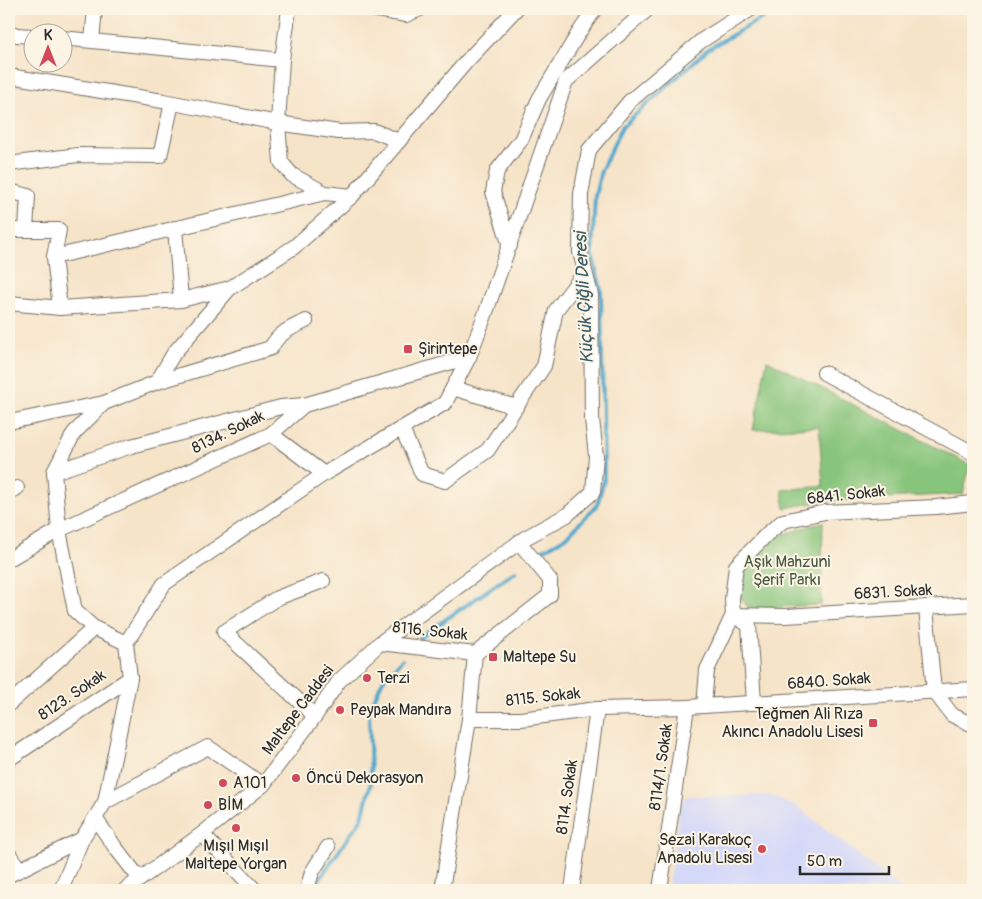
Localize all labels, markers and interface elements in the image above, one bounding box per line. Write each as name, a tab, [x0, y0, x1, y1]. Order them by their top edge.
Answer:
north arrow	[22, 22, 72, 72]
text: K	[44, 27, 53, 44]
water label: Küçük Çiğli Deresi	[569, 229, 599, 364]
place label: Şirintepe	[418, 339, 478, 359]
marker: Şirintepe	[402, 343, 414, 355]
street label: 8134. Sokak	[188, 406, 268, 458]
street label: 6841. Sokak	[806, 481, 886, 509]
park label: Aşık Mahzuni Şerif Parkı	[744, 552, 831, 590]
street label: 6831. Sokak	[853, 580, 933, 604]
street label: 8116. Sokak	[391, 617, 469, 645]
place label: Maltepe Su	[503, 647, 576, 667]
marker: Maltepe Su	[487, 651, 499, 663]
street label: Maltepe Caddesi	[258, 661, 338, 759]
street label: 8123. Sokak	[34, 665, 110, 725]
place label: Terzi	[377, 668, 410, 688]
street label: 6840. Sokak	[787, 668, 872, 694]
marker: Terzi	[361, 672, 373, 684]
street label: 8115. Sokak	[505, 683, 582, 711]
place label: Peypak Mandıra	[350, 700, 452, 720]
marker: Peypak Mandıra	[334, 704, 346, 716]
place label: Teğmen Ali Rıza Akıncı Anadolu Lisesi	[721, 704, 863, 742]
marker: Teğmen Ali Rıza Akıncı Anadolu Lisesi	[867, 717, 879, 729]
street label: 8114/1. Sokak	[645, 722, 677, 812]
street label: 8114. Sokak	[552, 758, 582, 836]
place label: Öncü Dekorasyon	[306, 768, 424, 788]
marker: Öncü Dekorasyon	[290, 772, 302, 784]
place label: A101	[233, 773, 267, 793]
marker: A101	[217, 777, 229, 789]
place label: BİM	[218, 795, 243, 815]
marker: BİM	[202, 799, 214, 811]
marker: Mışıl Mışıl Maltepe Yorgan	[230, 822, 242, 834]
place label: Sezai Karakoç Anadolu Lisesi	[657, 830, 752, 868]
place label: Mışıl Mışıl Maltepe Yorgan	[185, 836, 287, 874]
marker: Sezai Karakoç Anadolu Lisesi	[756, 843, 768, 855]
scale bar	[800, 844, 888, 876]
text: 50 m	[807, 852, 842, 871]

